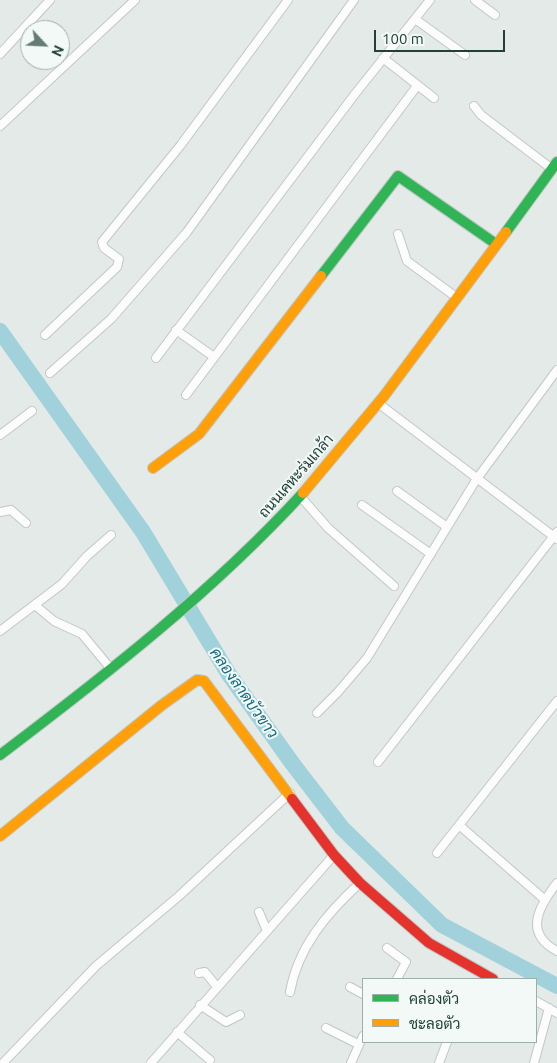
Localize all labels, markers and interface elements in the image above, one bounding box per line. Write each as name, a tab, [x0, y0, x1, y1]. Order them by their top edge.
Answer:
north arrow	[20, 20, 70, 70]
scale bar	[377, 20, 508, 52]
text: 100 m	[382, 30, 424, 47]
text: N	[48, 43, 67, 59]
street label: ถนนเคหะร่มเกล้า	[255, 431, 337, 521]
water label: คลองลาดบัวขาว	[206, 644, 282, 742]
legend	[362, 978, 537, 1043]
text: คล่องตัว	[409, 990, 459, 1007]
text: ชะลอตัว	[409, 1015, 460, 1032]

